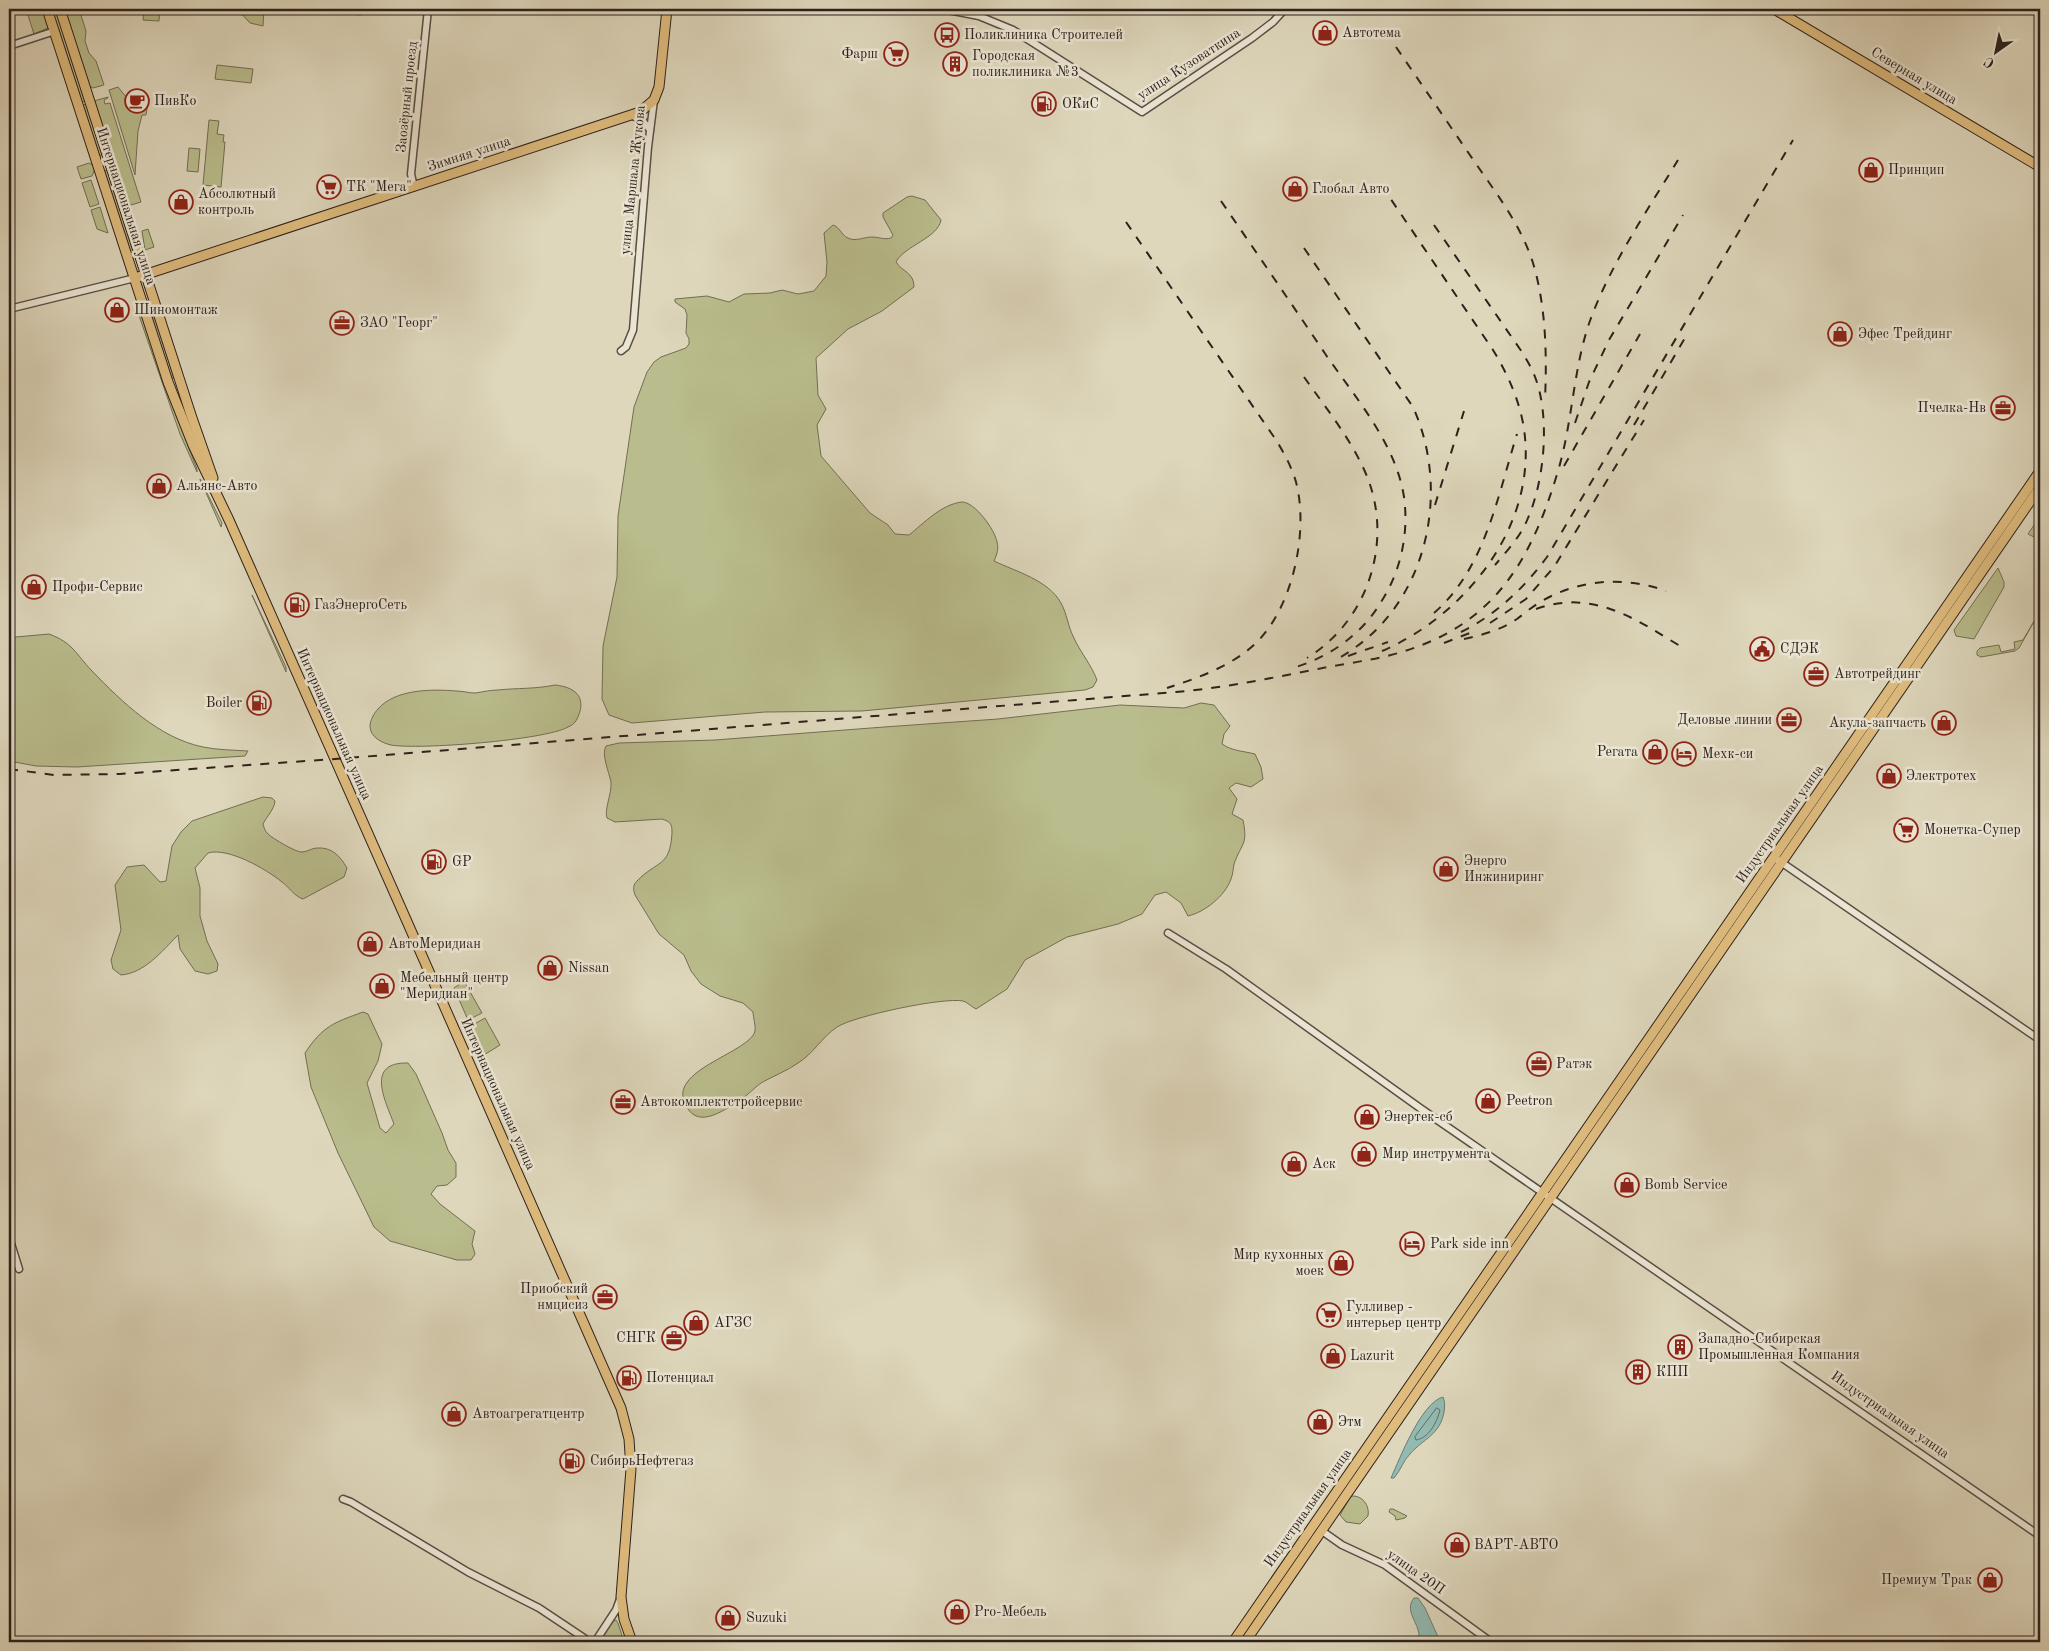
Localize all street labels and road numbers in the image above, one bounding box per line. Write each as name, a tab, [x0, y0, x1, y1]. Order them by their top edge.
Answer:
street label: улица Кузоваткина	[1135, 25, 1243, 102]
street label: Заозёрный проезд	[394, 40, 420, 153]
street label: Северная улица	[1868, 45, 1960, 107]
street label: улица Маршала Жукова	[618, 104, 648, 255]
street label: Интернациональная улица	[94, 126, 158, 286]
street label: Зимняя улица	[426, 134, 512, 174]
street label: Интернациональная улица	[294, 646, 374, 802]
street label: Индустриальная улица	[1734, 762, 1826, 886]
street label: Интернациональная улица	[458, 1016, 538, 1172]
street label: Индустриальная улица	[1828, 1369, 1952, 1461]
street label: Индустриальная улица	[1262, 1446, 1354, 1570]
street label: улица 20П	[1385, 1547, 1447, 1597]

